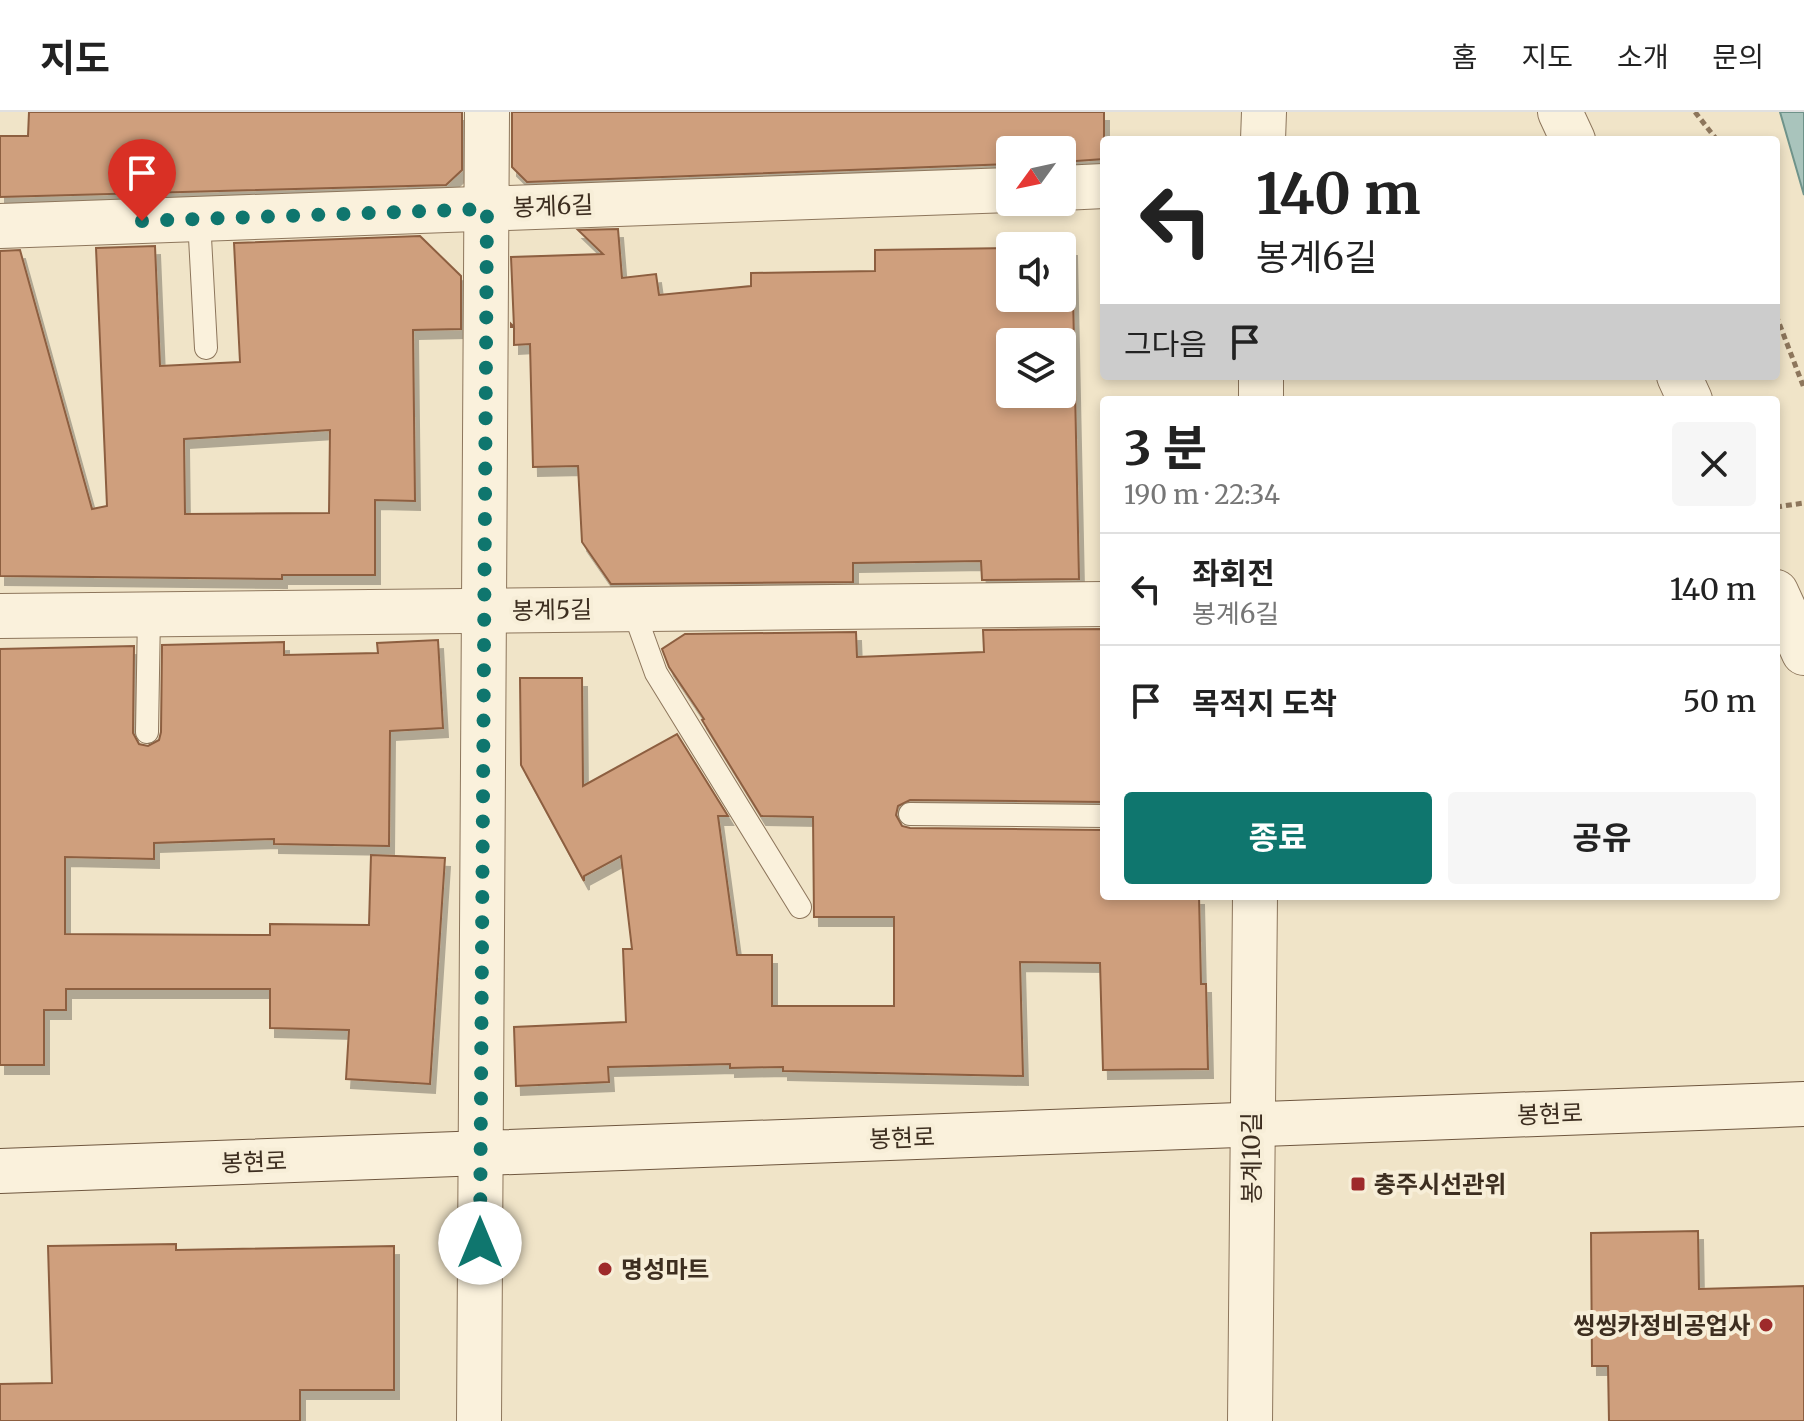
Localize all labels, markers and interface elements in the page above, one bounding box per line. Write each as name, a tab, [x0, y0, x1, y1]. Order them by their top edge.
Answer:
text: 지도	[40, 35, 110, 82]
text: 홈	[1452, 39, 1477, 75]
text: 지도	[1521, 39, 1573, 75]
text: 소개	[1617, 39, 1668, 75]
text: 문의	[1712, 39, 1764, 75]
north arrow	[996, 136, 1076, 216]
map controls	[996, 136, 1076, 408]
pin	[108, 139, 176, 221]
icon: arrive	[120, 151, 164, 195]
text: 140 m	[1256, 159, 1421, 229]
icon: left	[1124, 168, 1228, 272]
street label: 봉계6길	[512, 189, 594, 223]
button: sound	[996, 232, 1076, 312]
text: 봉계6길	[1256, 235, 1377, 280]
icon: arrive	[1223, 320, 1267, 364]
text: 그다음	[1124, 325, 1207, 363]
button: layers	[996, 328, 1076, 408]
text: 3 분	[1124, 418, 1207, 478]
button: close	[1672, 422, 1756, 506]
text: 190 m · 22:34	[1124, 478, 1280, 511]
text: 좌회전	[1192, 554, 1275, 592]
icon: left	[1124, 567, 1168, 611]
text: 140 m	[1670, 570, 1756, 608]
street label: 봉계5길	[512, 594, 592, 626]
text: 봉계6길	[1192, 597, 1279, 630]
icon: arrive	[1124, 679, 1168, 723]
text: 50 m	[1683, 682, 1756, 720]
text: 목적지 도착	[1192, 684, 1337, 722]
button: 종료	[1124, 792, 1432, 884]
button: 공유	[1448, 792, 1756, 884]
street label: 봉현로	[1516, 1097, 1584, 1131]
street label: 봉계10길	[1236, 1112, 1267, 1204]
street label: 봉현로	[868, 1121, 936, 1155]
street label: 봉현로	[220, 1145, 288, 1179]
place label: 충주시선관위	[1374, 1169, 1506, 1200]
marker: 충주시선관위	[1349, 1175, 1367, 1193]
position arrow	[438, 1201, 522, 1285]
place label: 명성마트	[621, 1254, 709, 1285]
marker: 명성마트	[596, 1260, 614, 1278]
place label: 씽씽카정비공업사	[1573, 1310, 1750, 1341]
marker: 씽씽카정비공업사	[1757, 1316, 1775, 1334]

